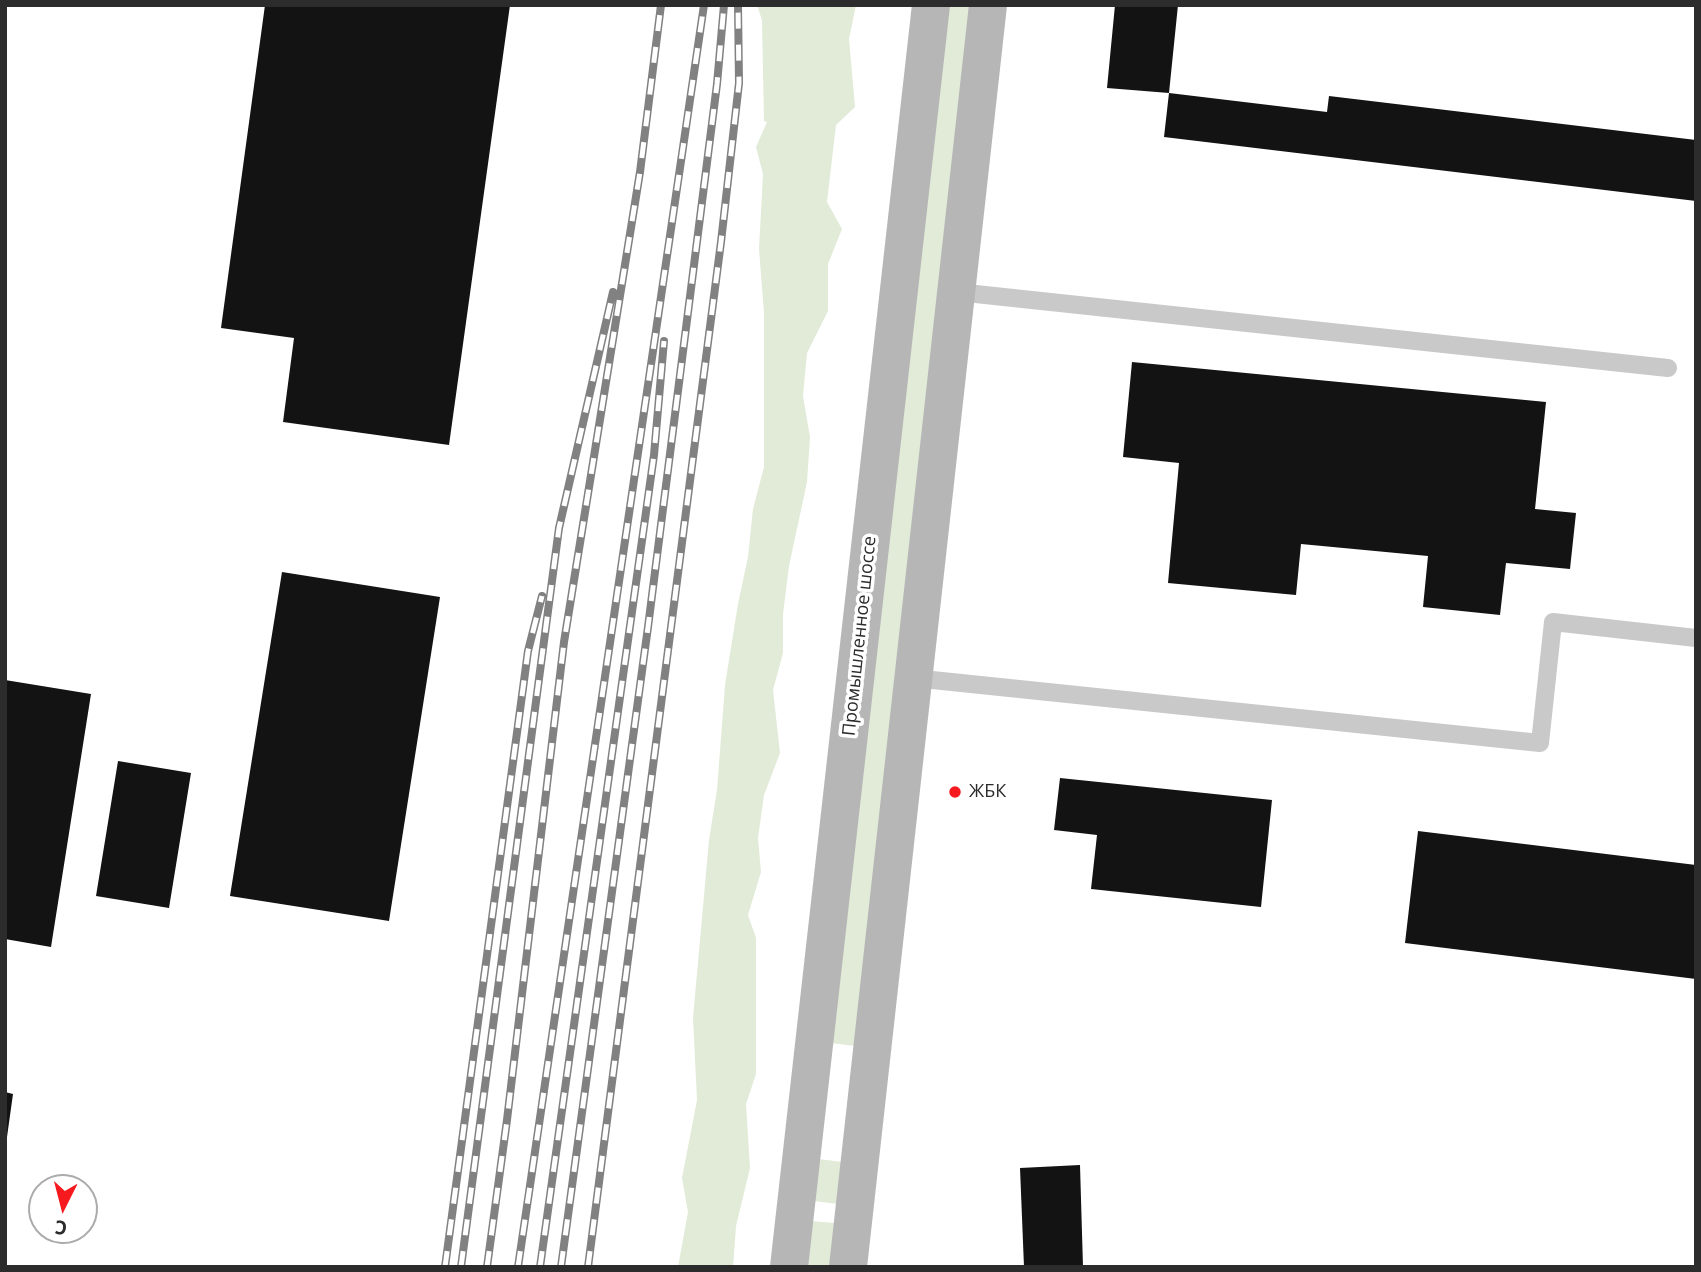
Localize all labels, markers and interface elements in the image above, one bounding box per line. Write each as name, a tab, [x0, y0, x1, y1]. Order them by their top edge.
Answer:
street label: Промышленное шоссе	[839, 535, 881, 737]
place label: ЖБК	[969, 781, 1006, 803]
marker: ЖБК	[947, 784, 963, 800]
north arrow	[28, 1174, 98, 1244]
text: С	[54, 1214, 68, 1241]

